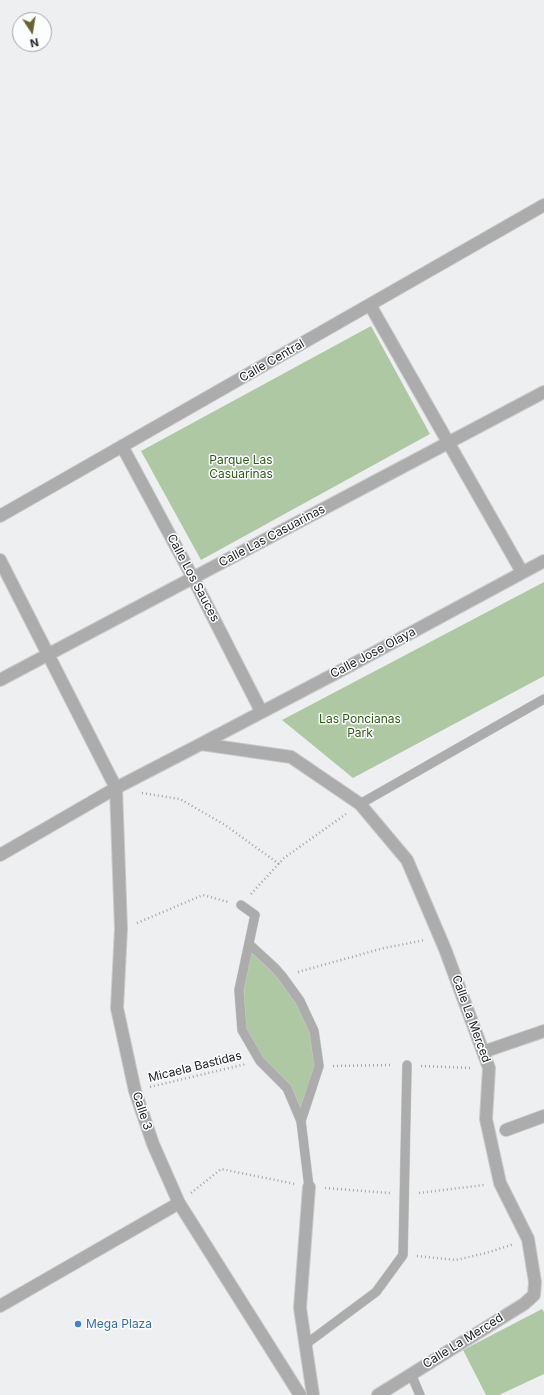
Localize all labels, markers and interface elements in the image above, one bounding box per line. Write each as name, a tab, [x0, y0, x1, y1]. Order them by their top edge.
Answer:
north arrow	[12, 12, 52, 52]
text: N	[29, 35, 40, 50]
street label: Calle Central	[237, 337, 307, 385]
park label: Parque Las Casuarinas	[209, 453, 273, 481]
street label: Calle Las Casuarinas	[216, 502, 328, 570]
street label: Calle Los Sauces	[164, 532, 222, 624]
street label: Calle Jose Olaya	[328, 624, 418, 682]
park label: Las Poncianas Park	[319, 712, 401, 740]
street label: Calle La Merced	[449, 973, 493, 1065]
street label: Micaela Bastidas	[147, 1048, 243, 1086]
street label: Calle 3	[129, 1090, 155, 1132]
street label: Calle La Merced	[420, 1311, 506, 1371]
place label: Mega Plaza	[86, 1317, 152, 1331]
marker: Mega Plaza	[73, 1319, 83, 1329]

